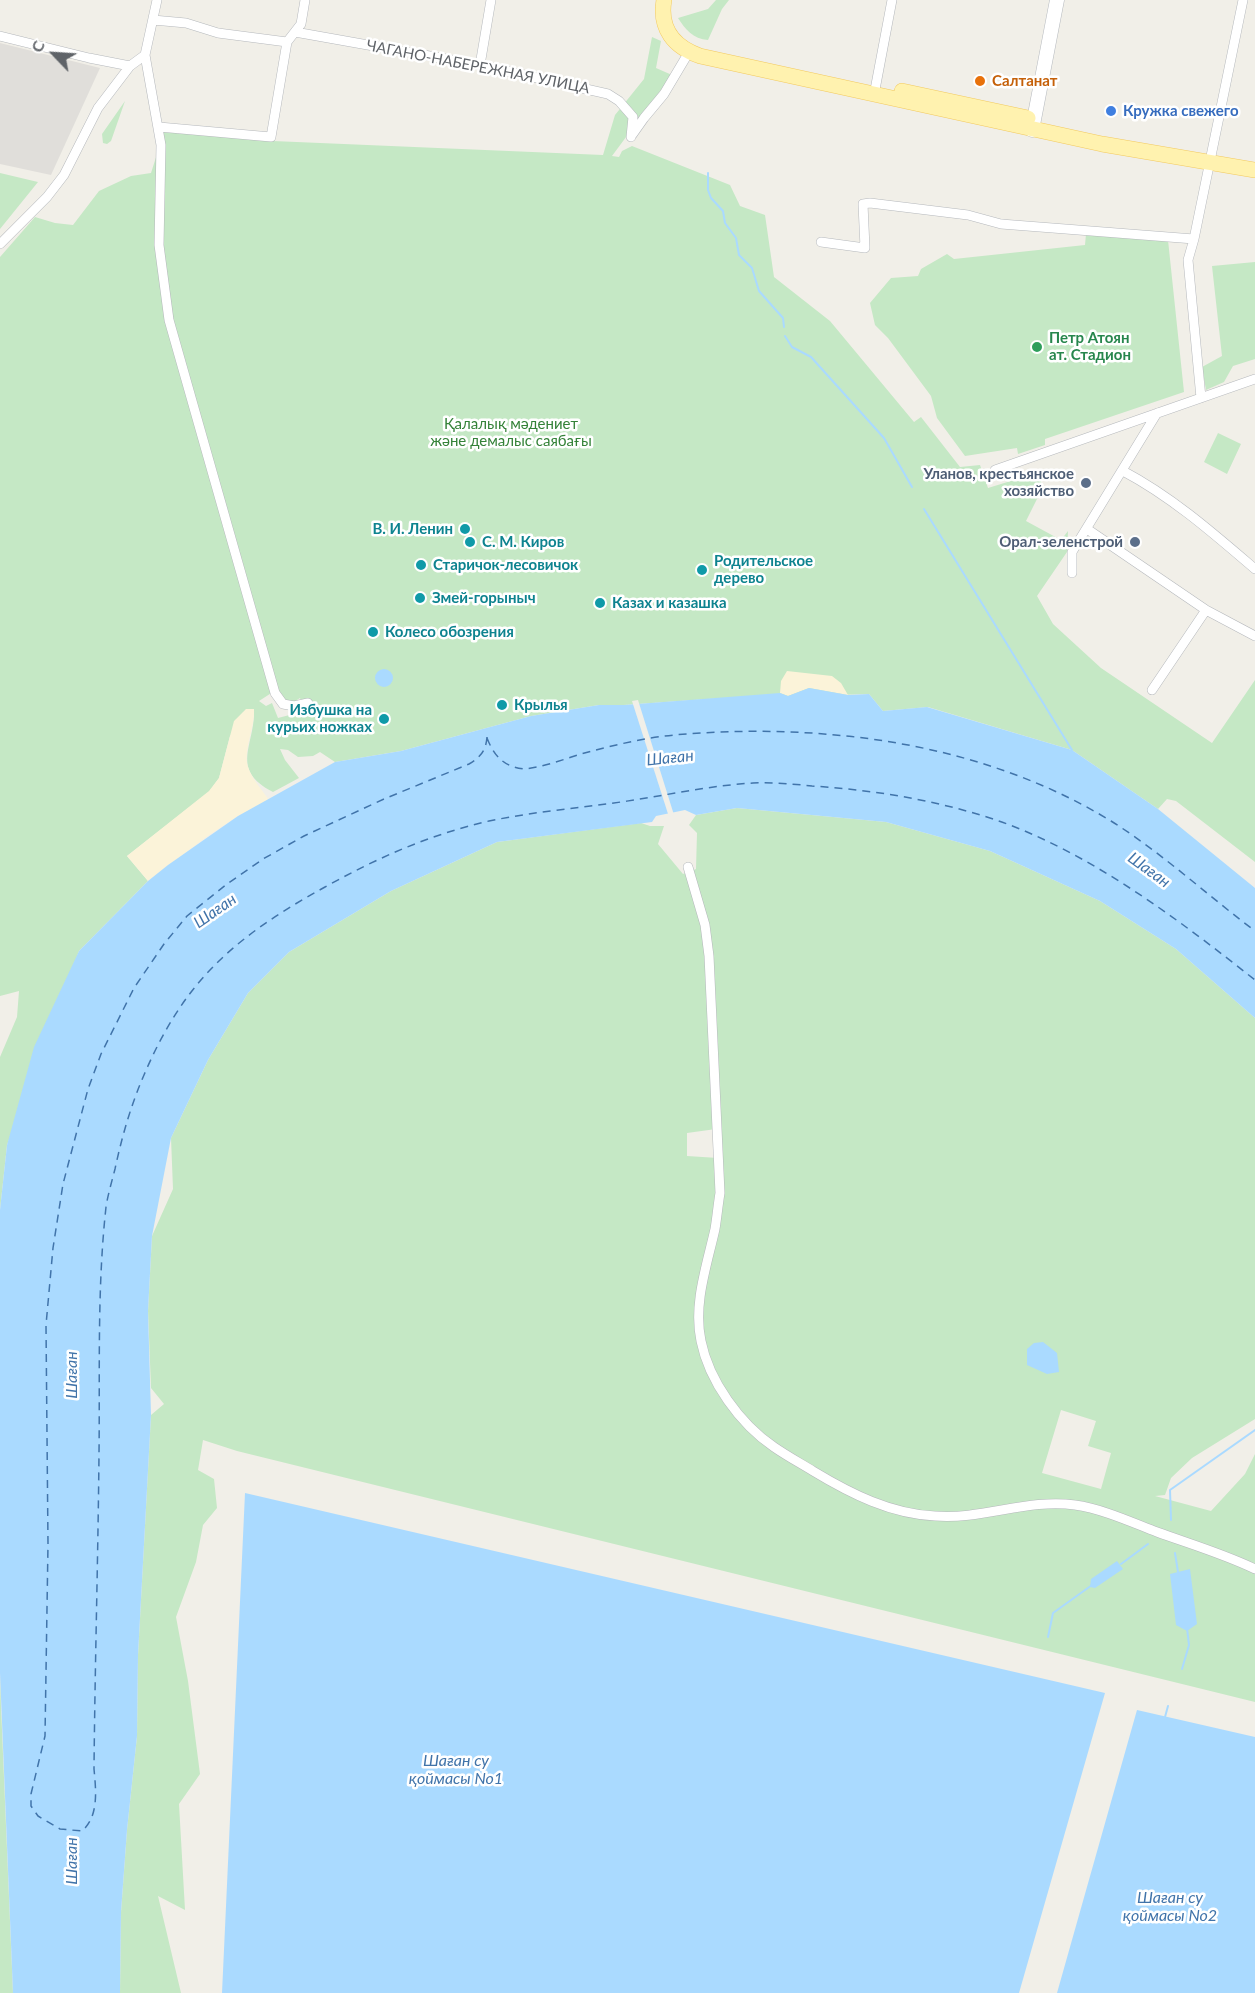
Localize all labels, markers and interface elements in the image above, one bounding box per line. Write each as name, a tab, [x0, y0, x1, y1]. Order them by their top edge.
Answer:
north arrow	[24, 24, 84, 84]
text: С	[26, 37, 48, 55]
street label: ЧАГАНО-НАБЕРЕЖНАЯ УЛИЦА	[365, 37, 591, 97]
place label: Салтанат	[992, 72, 1057, 90]
marker: Салтанат	[973, 74, 987, 88]
place label: Кружка свежего	[1123, 102, 1239, 120]
marker: Кружка свежего	[1104, 104, 1118, 118]
place label: Петр Атоян ат. Стадион	[1049, 329, 1131, 364]
marker: Петр Атоян ат. Стадион	[1030, 340, 1044, 354]
park label: Қалалық мәдениет және демалыс саябағы	[430, 415, 592, 450]
place label: Уланов, крестьянское хозяйство	[923, 465, 1074, 500]
marker: Уланов, крестьянское хозяйство	[1079, 476, 1093, 490]
place label: В. И. Ленин	[372, 520, 453, 538]
marker: В. И. Ленин	[458, 522, 472, 536]
place label: С. М. Киров	[482, 533, 564, 551]
place label: Орал-зеленстрой	[999, 533, 1123, 551]
marker: С. М. Киров	[463, 535, 477, 549]
marker: Орал-зеленстрой	[1128, 535, 1142, 549]
place label: Родительское дерево	[714, 552, 813, 587]
place label: Старичок-лесовичок	[433, 556, 578, 574]
marker: Старичок-лесовичок	[414, 558, 428, 572]
marker: Родительское дерево	[695, 563, 709, 577]
place label: Змей-горыныч	[432, 589, 536, 607]
marker: Змей-горыныч	[413, 591, 427, 605]
place label: Казах и казашка	[612, 594, 727, 612]
marker: Казах и казашка	[593, 596, 607, 610]
place label: Колесо обозрения	[385, 623, 514, 641]
marker: Колесо обозрения	[366, 625, 380, 639]
place label: Крылья	[514, 696, 568, 714]
marker: Крылья	[495, 698, 509, 712]
place label: Избушка на курьих ножках	[267, 701, 372, 736]
marker: Избушка на курьих ножках	[377, 712, 391, 726]
water label: Шаған	[645, 746, 695, 770]
water label: Шаған	[1124, 848, 1174, 892]
water label: Шаған	[190, 890, 240, 932]
water label: Шаған	[62, 1351, 82, 1399]
water label: Шаған су қоймасы No1	[409, 1751, 503, 1789]
water label: Шаған	[62, 1837, 82, 1885]
water label: Шаған су қоймасы No2	[1123, 1888, 1217, 1926]

